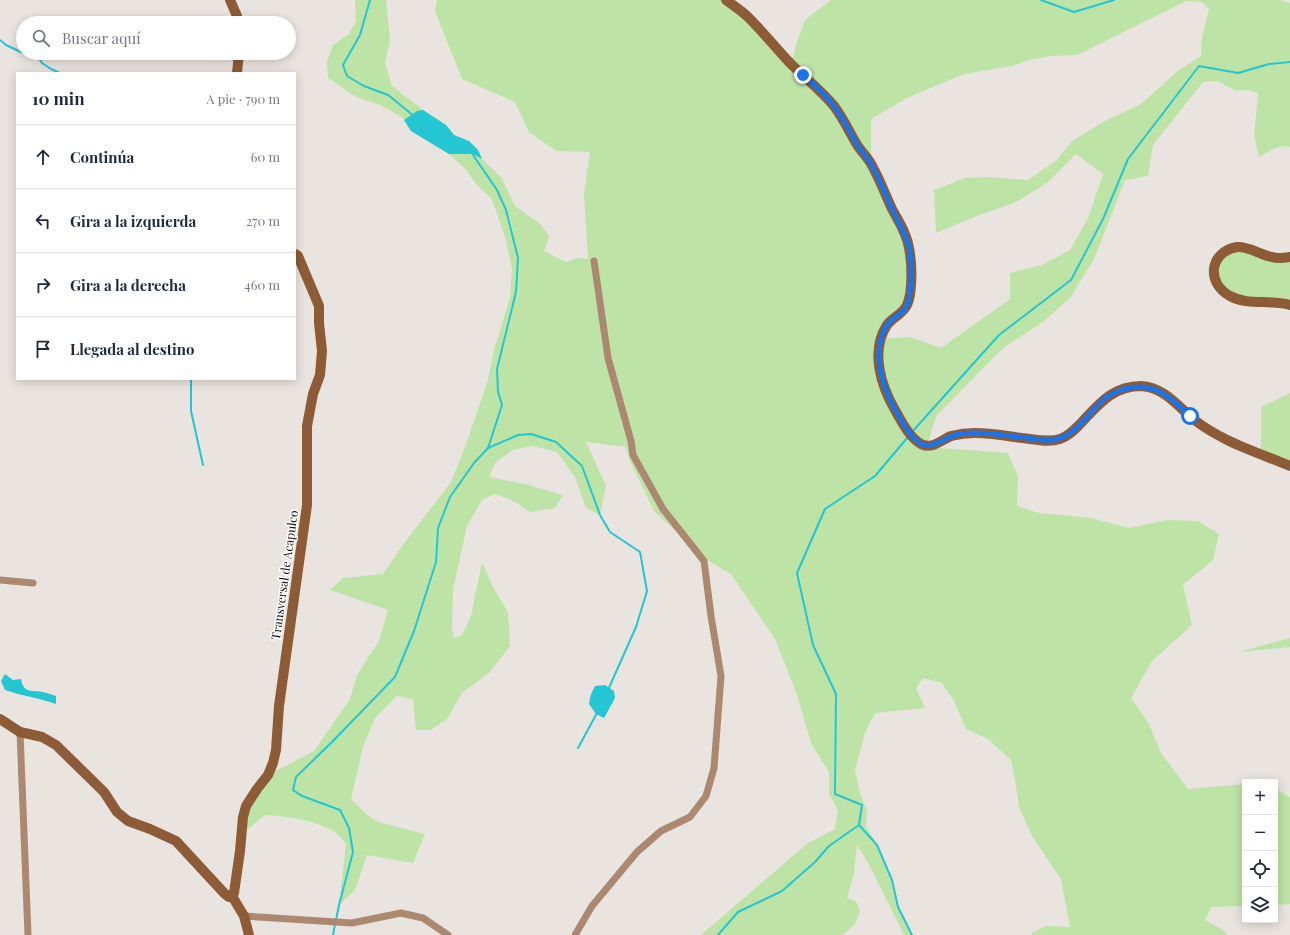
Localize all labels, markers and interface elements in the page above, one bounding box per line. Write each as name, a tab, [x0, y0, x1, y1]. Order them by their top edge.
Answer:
search box	[16, 16, 296, 60]
icon: search	[30, 27, 52, 49]
text: Buscar aquí	[62, 28, 141, 48]
route end	[794, 66, 812, 84]
text: 10 min	[32, 87, 85, 109]
text: A pie · 790 m	[206, 90, 280, 107]
icon: ahead	[32, 146, 54, 168]
text: Continúa	[70, 147, 134, 167]
text: 60 m	[251, 148, 280, 165]
icon: left	[32, 210, 54, 232]
text: Gira a la izquierda	[70, 211, 196, 231]
text: 270 m	[246, 212, 280, 229]
icon: right	[32, 274, 54, 296]
text: Gira a la derecha	[70, 275, 186, 295]
text: 460 m	[244, 276, 280, 293]
icon: arrive	[32, 338, 54, 360]
text: Llegada al destino	[70, 339, 194, 359]
route start	[1181, 407, 1199, 425]
street label: Transversal de Acapulco	[267, 509, 301, 641]
map controls	[1242, 779, 1278, 923]
button: +	[1242, 779, 1278, 815]
button: −	[1242, 815, 1278, 851]
button: locate	[1242, 851, 1278, 887]
button: layers	[1242, 887, 1278, 923]

